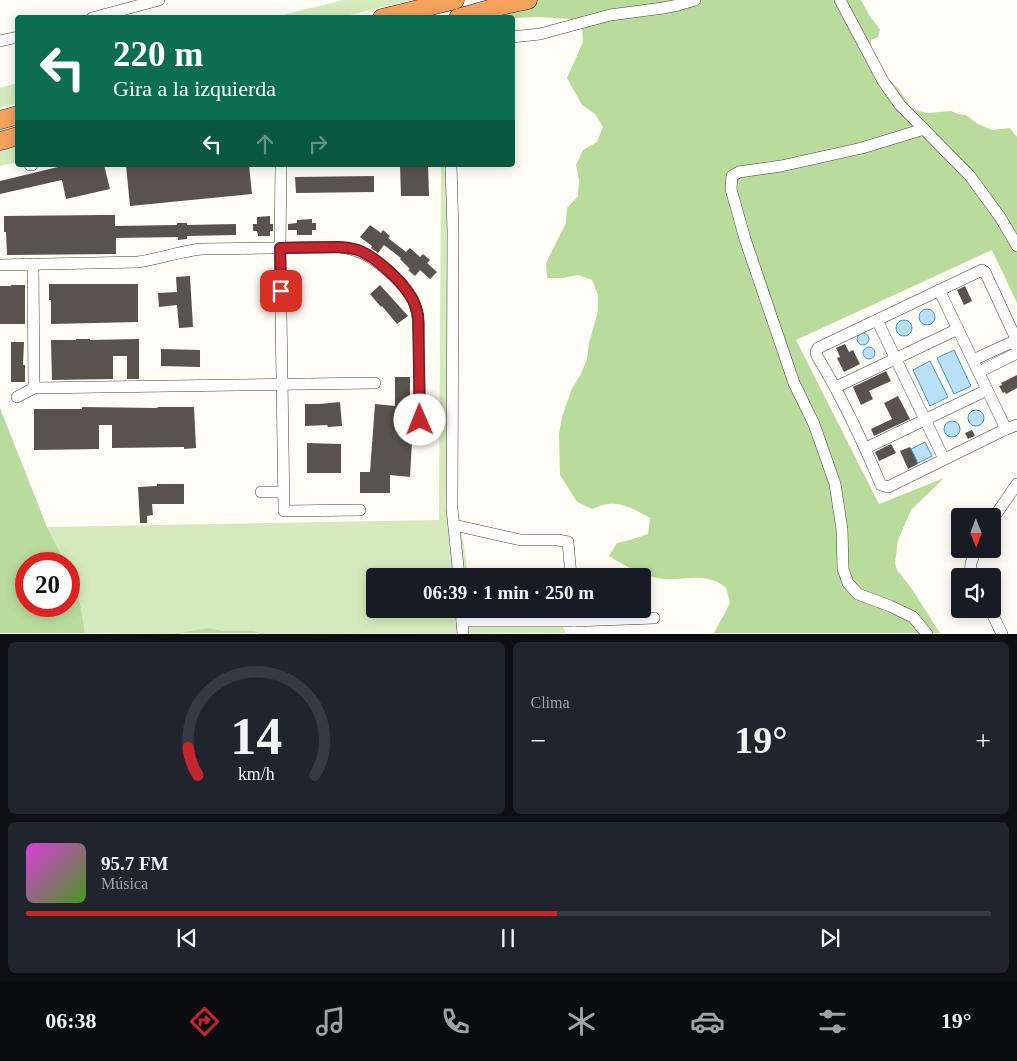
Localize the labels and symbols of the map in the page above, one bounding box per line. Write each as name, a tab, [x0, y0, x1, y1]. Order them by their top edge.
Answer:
pin	[260, 270, 302, 312]
position arrow	[393, 393, 445, 445]
north arrow	[951, 508, 1001, 558]
speed limit sign: 20	[15, 552, 80, 617]

